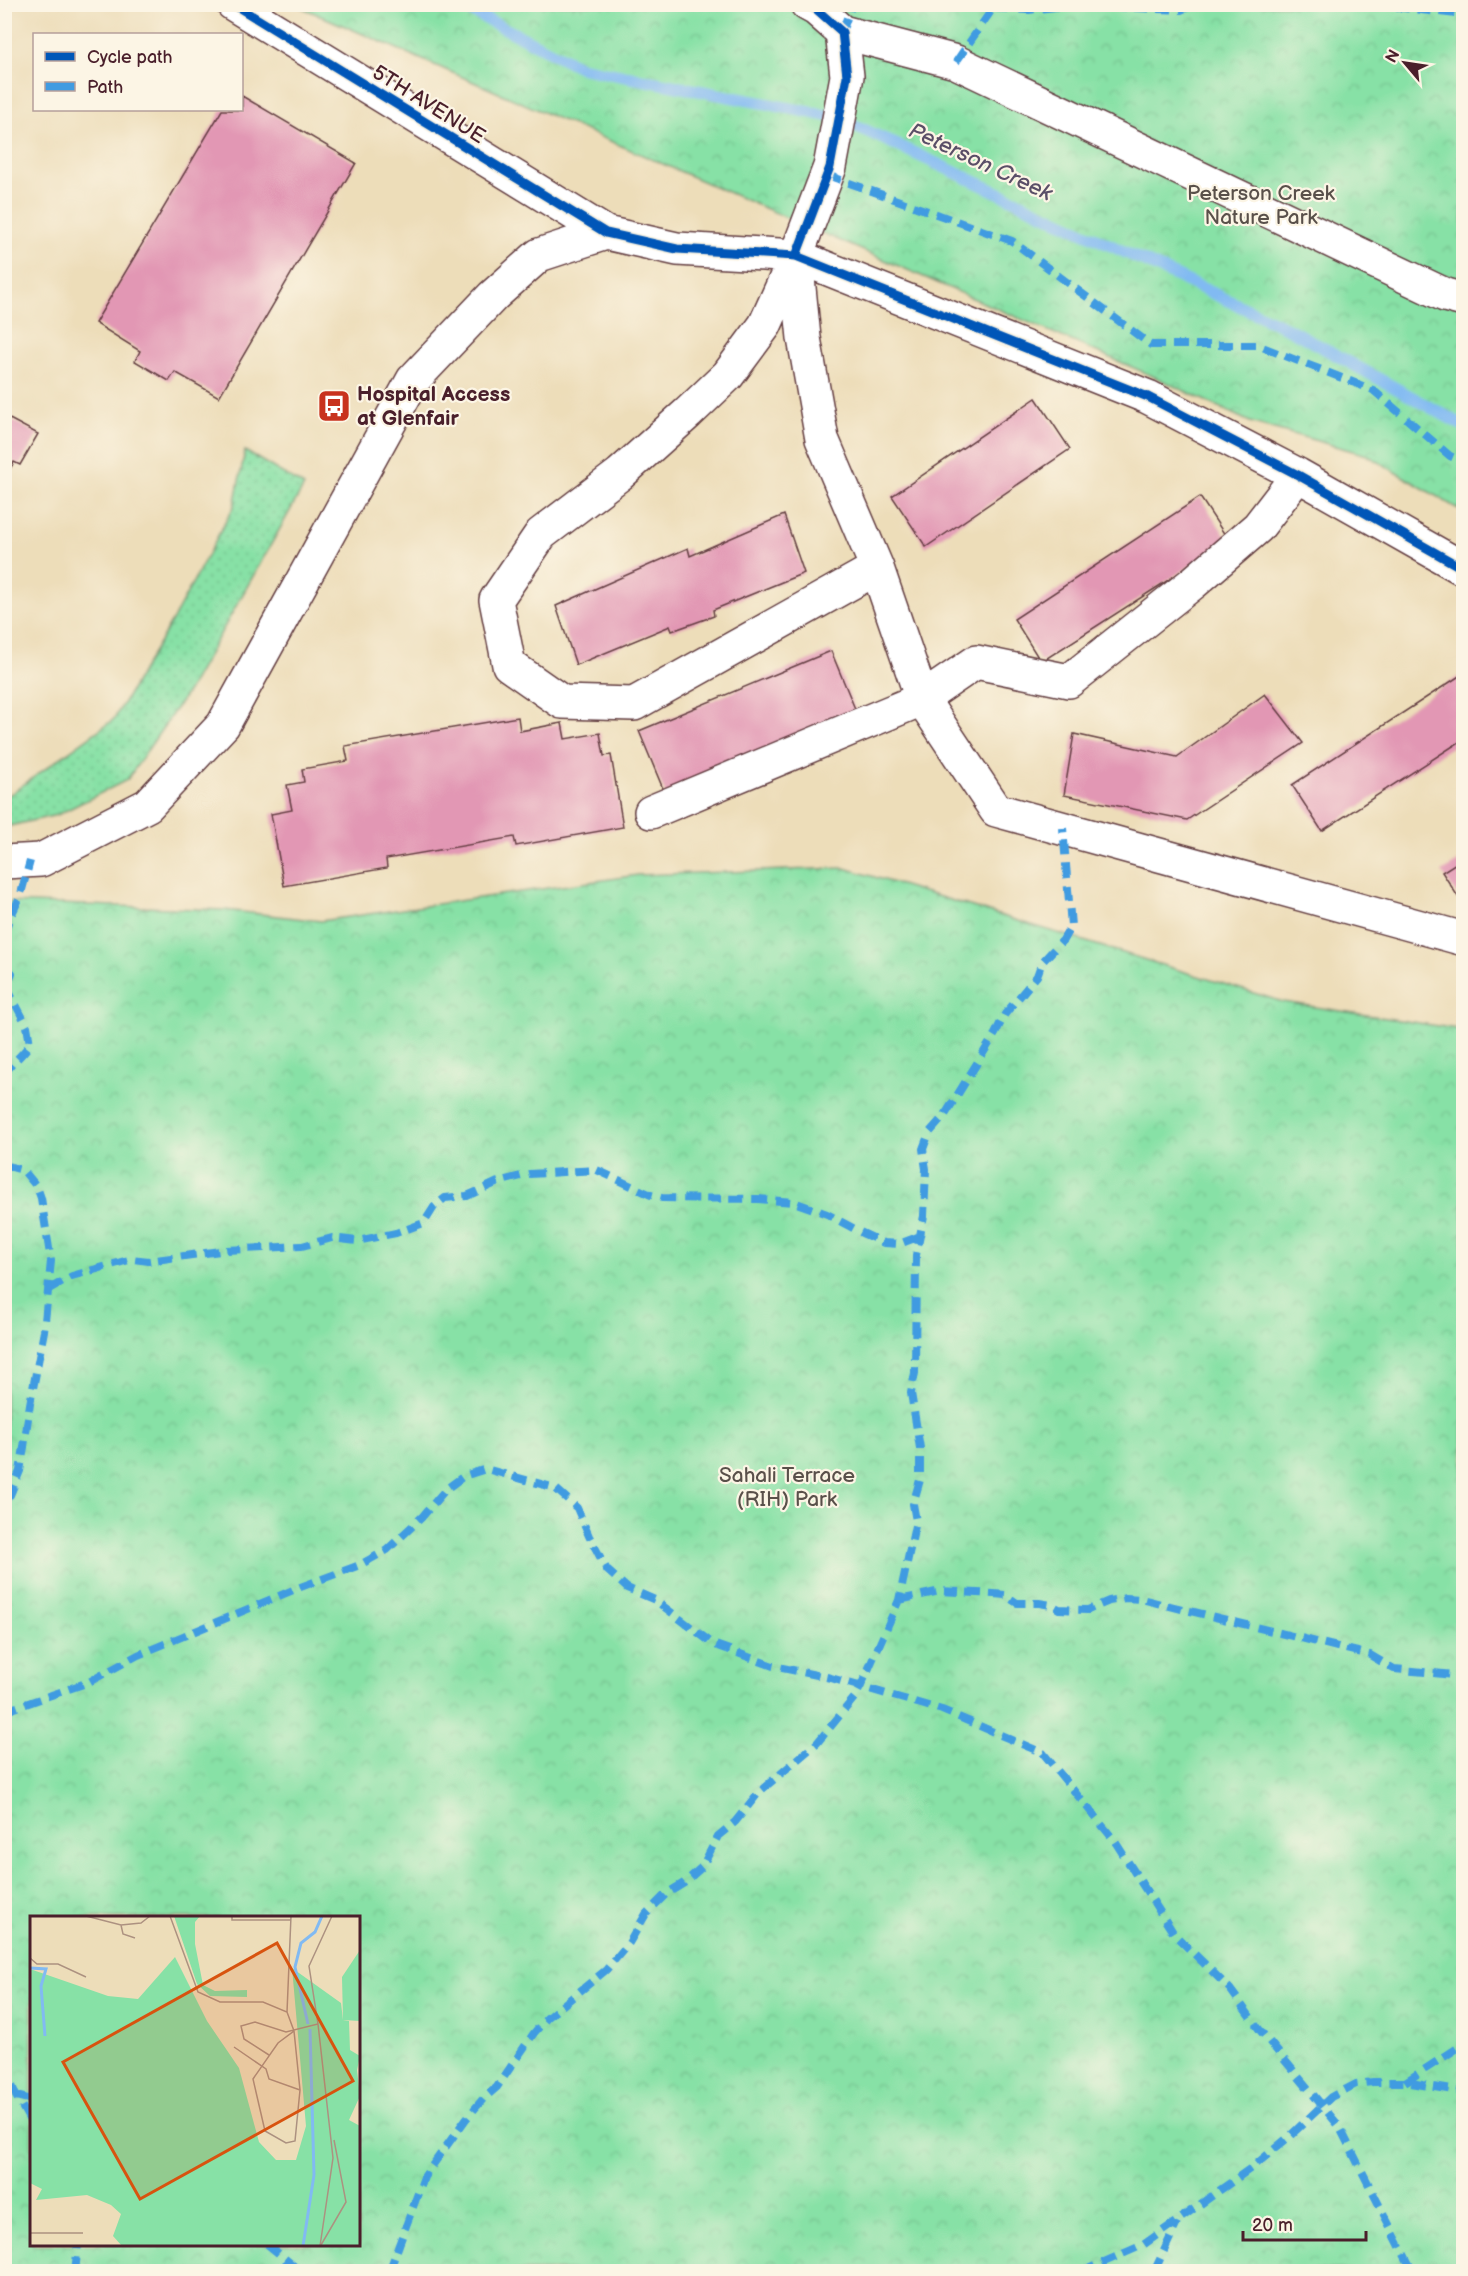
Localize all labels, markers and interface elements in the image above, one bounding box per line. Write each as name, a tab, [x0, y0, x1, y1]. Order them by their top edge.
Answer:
legend	[33, 33, 243, 111]
north arrow	[1375, 33, 1435, 93]
text: Cycle path	[87, 47, 173, 68]
text: N	[1382, 47, 1404, 66]
street label: 5TH AVENUE	[368, 60, 490, 149]
text: Path	[87, 77, 123, 98]
water label: Peterson Creek	[904, 117, 1058, 208]
park label: Peterson Creek Nature Park	[1187, 181, 1336, 230]
place label: Hospital Access at Glenfair	[357, 382, 510, 431]
bus stop icon: Hospital Access at Glenfair	[316, 388, 352, 424]
park label: Sahali Terrace (RIH) Park	[719, 1463, 855, 1512]
inset map	[30, 1916, 360, 2246]
scale bar	[1243, 2204, 1366, 2242]
text: 20 m	[1252, 2215, 1293, 2236]

